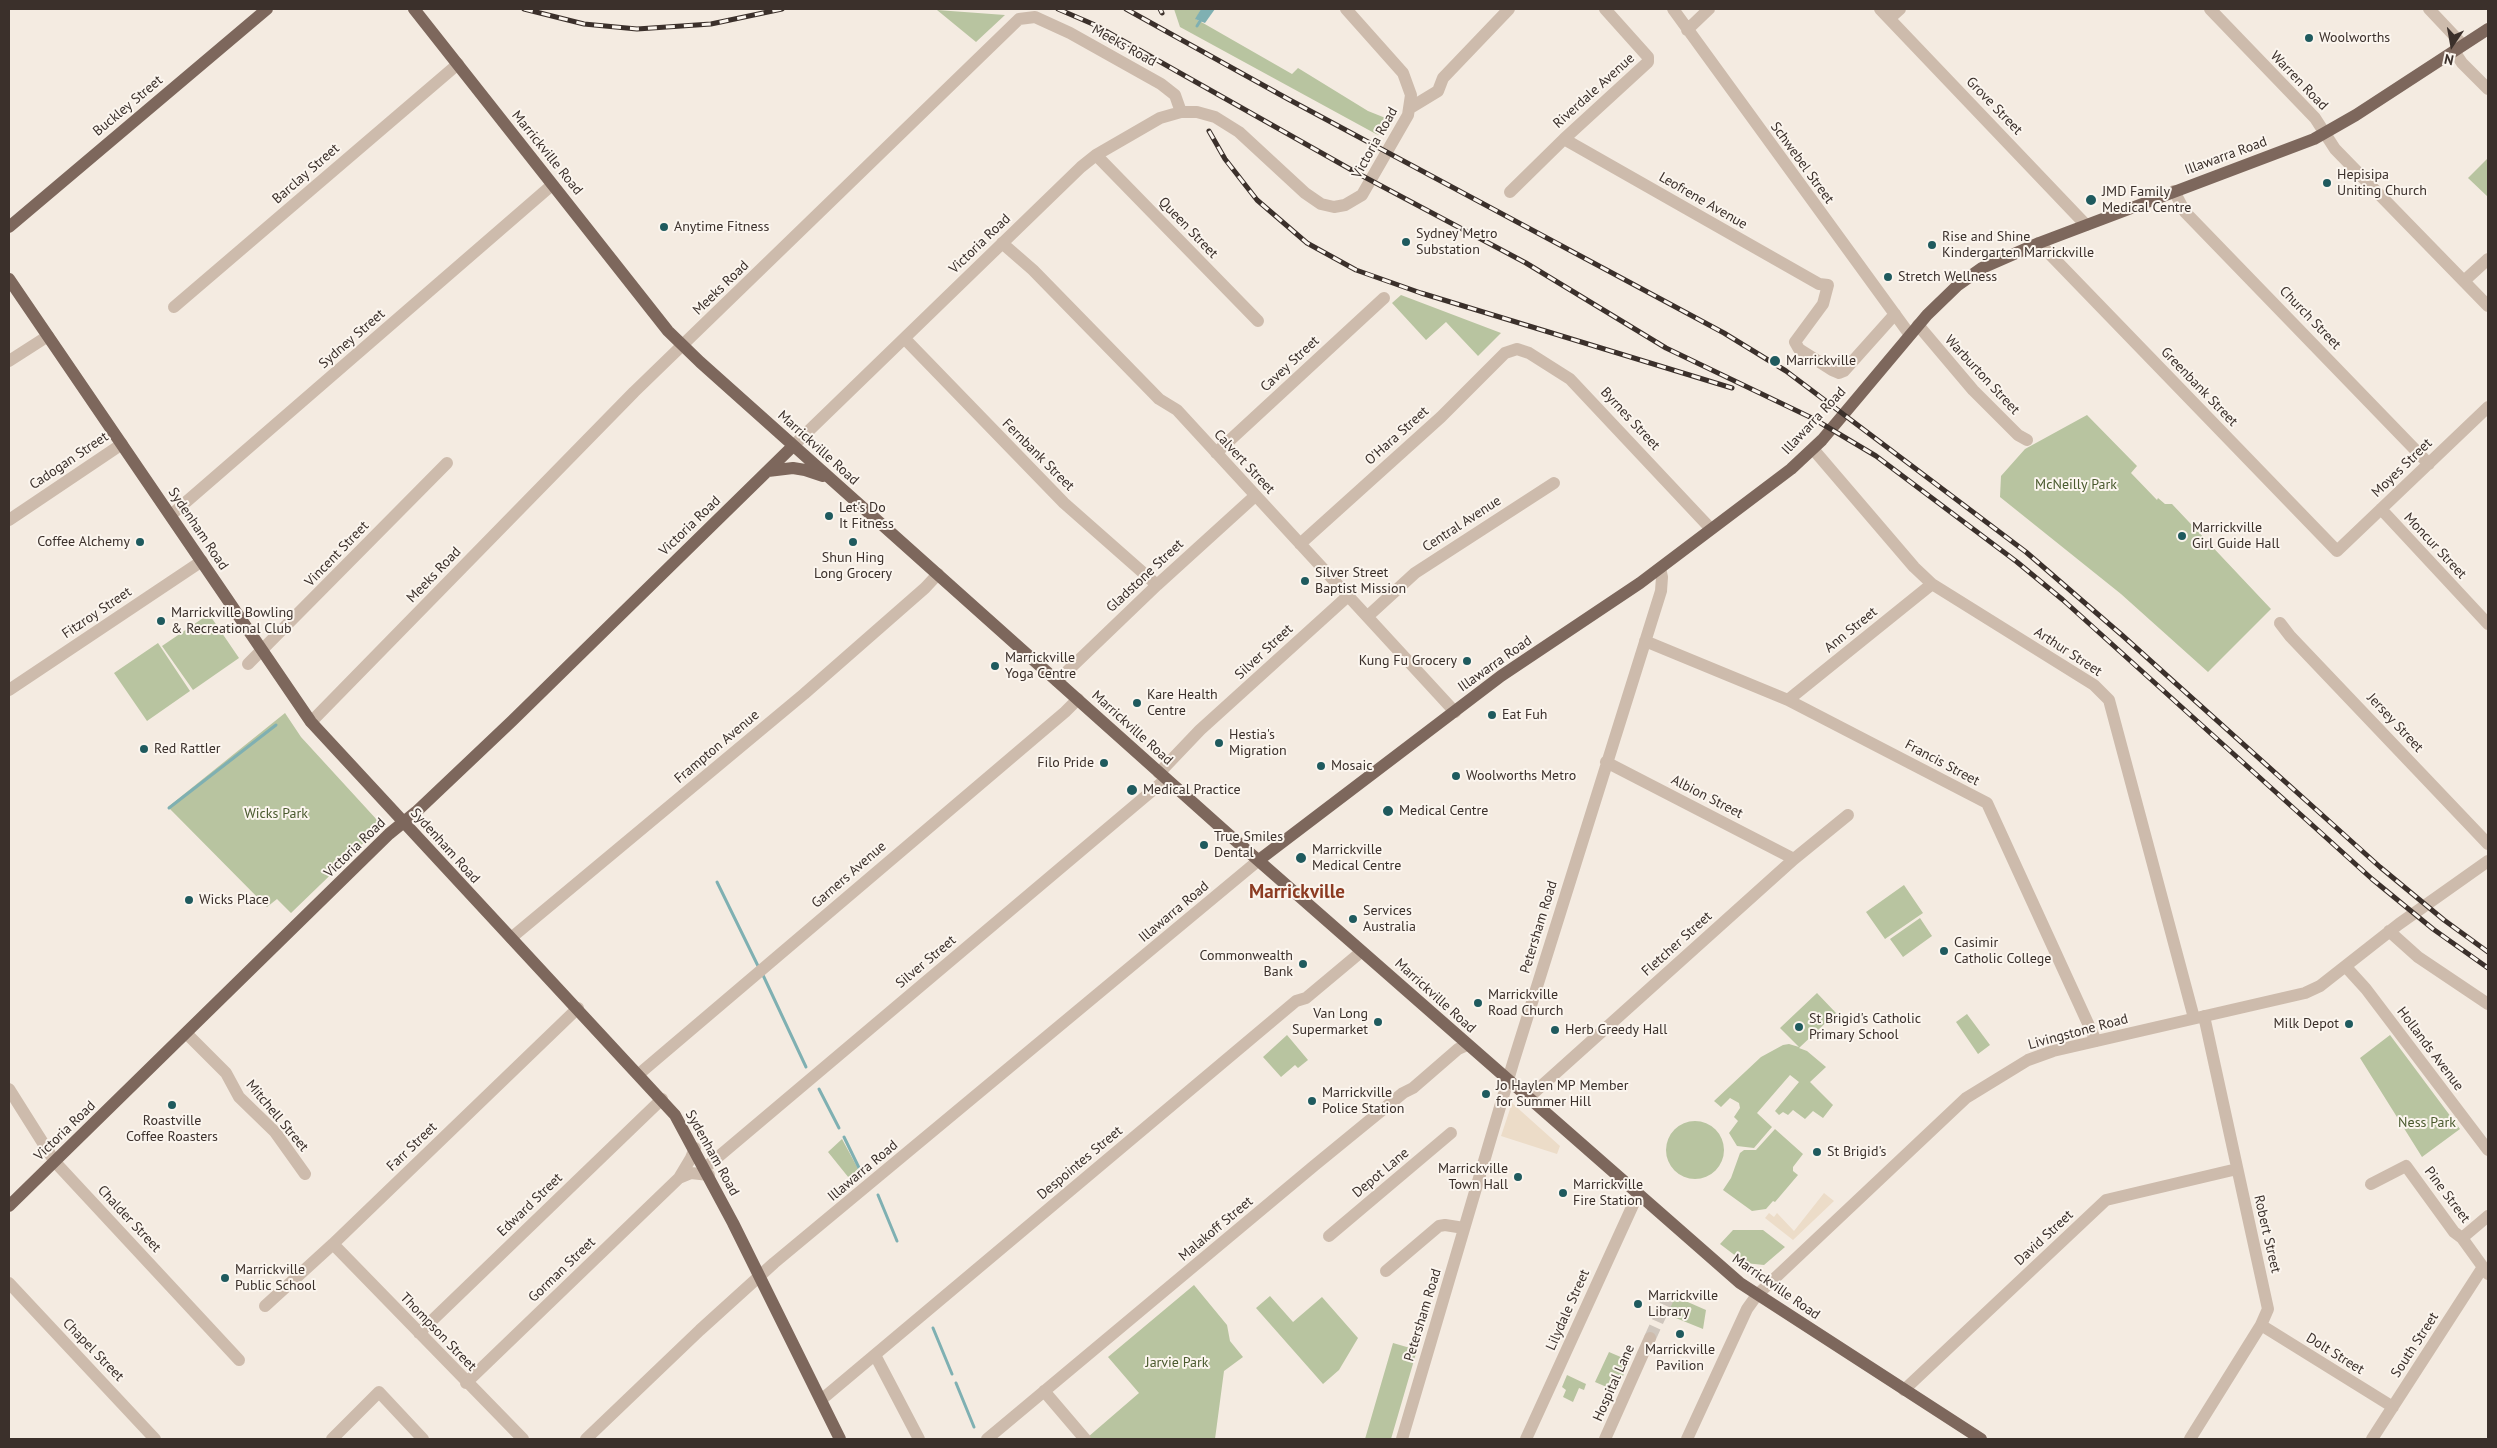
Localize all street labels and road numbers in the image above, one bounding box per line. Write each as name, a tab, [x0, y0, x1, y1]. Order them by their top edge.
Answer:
street label: Meeks Road	[1089, 21, 1159, 71]
street label: Warren Road	[2267, 48, 2331, 114]
street label: Riverdale Avenue	[1550, 50, 1638, 132]
street label: Buckley Street	[90, 72, 166, 140]
street label: Grove Street	[1962, 74, 2026, 138]
street label: Victoria Road	[1349, 104, 1401, 182]
street label: Marrickville Road	[508, 108, 586, 198]
street label: Schwebel Street	[1767, 119, 1837, 207]
street label: Illawarra Road	[2183, 133, 2269, 179]
street label: Barclay Street	[269, 140, 343, 208]
street label: Leofrene Avenue	[1656, 169, 1750, 233]
street label: Queen Street	[1155, 194, 1221, 262]
street label: Victoria Road	[946, 211, 1014, 277]
street label: Meeks Road	[690, 257, 752, 319]
street label: Church Street	[2276, 283, 2344, 353]
street label: Sydney Street	[316, 306, 388, 372]
street label: Warburton Street	[1941, 332, 2023, 418]
street label: Cavey Street	[1257, 333, 1323, 395]
street label: Greenbank Street	[2157, 344, 2241, 430]
street label: Byrnes Street	[1597, 384, 1663, 454]
street label: Illawarra Road	[1778, 384, 1850, 458]
street label: O'Hara Street	[1362, 403, 1432, 469]
street label: Marrickville Road	[774, 407, 862, 489]
street label: Fernbank Street	[998, 415, 1078, 495]
street label: Calvert Street	[1210, 426, 1278, 498]
street label: Cadogan Street	[26, 428, 112, 494]
street label: Moyes Street	[2368, 435, 2436, 501]
street label: Sydenham Road	[164, 485, 232, 573]
street label: Central Avenue	[1420, 492, 1504, 556]
street label: Victoria Road	[656, 493, 724, 559]
street label: Moncur Street	[2400, 509, 2470, 583]
street label: Vincent Street	[302, 518, 372, 590]
street label: Gladstone Street	[1103, 536, 1187, 616]
street label: Meeks Road	[403, 544, 465, 606]
street label: Fitzroy Street	[59, 584, 135, 642]
street label: Ann Street	[1821, 604, 1881, 656]
street label: Silver Street	[1231, 621, 1297, 683]
street label: Arthur Street	[2031, 624, 2105, 680]
street label: Illawarra Road	[1455, 632, 1535, 696]
street label: Marrickville Road	[1088, 687, 1176, 769]
street label: Jersey Street	[2363, 690, 2427, 756]
street label: Frampton Avenue	[671, 707, 763, 787]
street label: Francis Street	[1902, 736, 1982, 790]
street label: Albion Street	[1668, 772, 1746, 822]
street label: Sydenham Road	[407, 805, 483, 887]
street label: Victoria Road	[321, 815, 389, 881]
street label: Garners Avenue	[808, 838, 890, 912]
street label: Illawarra Road	[1136, 878, 1212, 946]
street label: Petersham Road	[1517, 879, 1561, 975]
street label: Fletcher Street	[1639, 908, 1715, 980]
street label: Silver Street	[893, 932, 959, 992]
street label: Marrickville Road	[1391, 955, 1479, 1037]
street label: Hollands Avenue	[2393, 1004, 2467, 1094]
street label: Livingstone Road	[2026, 1011, 2130, 1053]
street label: Mitchell Street	[242, 1077, 312, 1155]
street label: Victoria Road	[31, 1098, 99, 1164]
street label: Sydenham Road	[681, 1107, 743, 1199]
street label: Farr Street	[383, 1119, 441, 1175]
street label: Despointes Street	[1034, 1123, 1126, 1203]
street label: Illawarra Road	[825, 1137, 901, 1205]
street label: Depot Lane	[1349, 1145, 1413, 1201]
street label: Pine Street	[2420, 1164, 2474, 1226]
street label: Edward Street	[494, 1170, 566, 1240]
street label: Chalder Street	[94, 1182, 164, 1256]
street label: Malakoff Street	[1176, 1193, 1256, 1265]
street label: Robert Street	[2250, 1193, 2284, 1275]
street label: David Street	[2011, 1207, 2077, 1269]
street label: Gorman Street	[525, 1234, 599, 1306]
street label: Marrickville Road	[1729, 1250, 1823, 1324]
street label: Petersham Road	[1401, 1267, 1445, 1363]
street label: Lilydale Street	[1543, 1267, 1593, 1353]
street label: Thompson Street	[396, 1289, 480, 1375]
street label: South Street	[2388, 1309, 2442, 1381]
street label: Chapel Street	[59, 1315, 127, 1385]
street label: Dolt Street	[2303, 1330, 2367, 1378]
street label: Hospital Lane	[1590, 1342, 1638, 1424]

